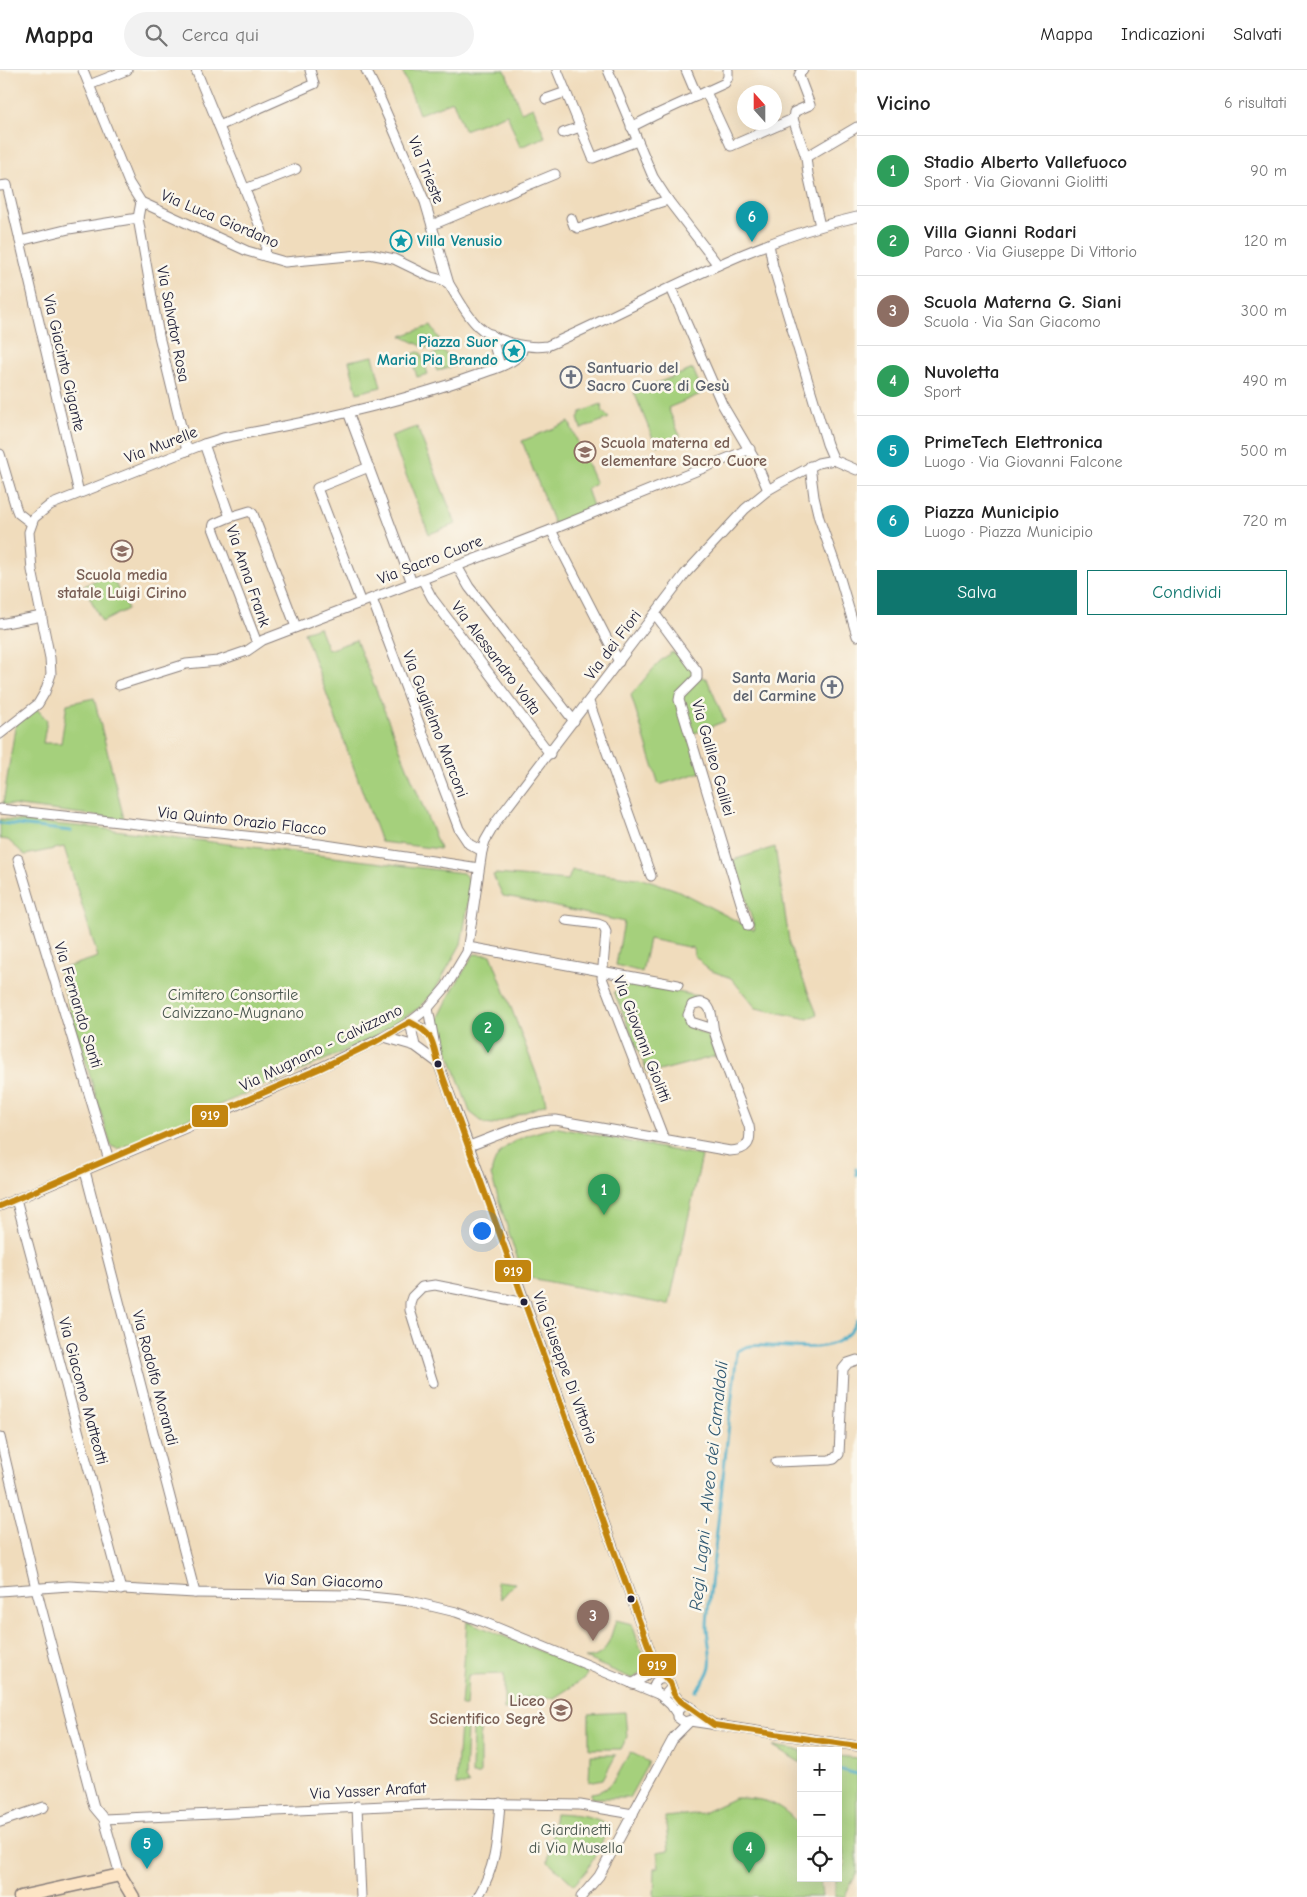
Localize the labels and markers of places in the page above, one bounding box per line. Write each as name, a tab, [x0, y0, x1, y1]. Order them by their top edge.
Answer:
pin: 6	[736, 201, 768, 242]
place icon: Villa Venusio	[389, 229, 413, 253]
place label: Villa Venusio	[417, 232, 502, 250]
place label: Piazza Suor Maria Pia Brando	[377, 333, 499, 369]
place icon: Piazza Suor Maria Pia Brando	[502, 339, 526, 363]
place label: Santuario del Sacro Cuore di Gesù	[587, 359, 729, 395]
church icon: Santuario del Sacro Cuore di Gesù	[559, 365, 583, 389]
place label: Scuola materna ed elementare Sacro Cuore	[601, 434, 767, 470]
school or university icon: Scuola materna ed elementare Sacro Cuore	[573, 440, 597, 464]
school or university icon: Scuola media statale Luigi Cirino	[110, 539, 134, 563]
place label: Scuola media statale Luigi Cirino	[57, 566, 187, 602]
place label: Santa Maria del Carmine	[732, 669, 816, 705]
church icon: Santa Maria del Carmine	[820, 675, 844, 699]
pin: 2	[472, 1012, 504, 1053]
unlabelled marker	[433, 1059, 443, 1069]
pin: 1	[588, 1174, 620, 1215]
unlabelled marker	[519, 1297, 529, 1307]
unlabelled marker	[626, 1594, 636, 1604]
pin: 3	[577, 1600, 609, 1641]
place label: Liceo Scientifico Segrè	[429, 1692, 545, 1728]
school or university icon: Liceo Scientifico Segrè	[549, 1698, 573, 1722]
pin: 5	[131, 1828, 163, 1869]
pin: 4	[733, 1832, 765, 1873]

